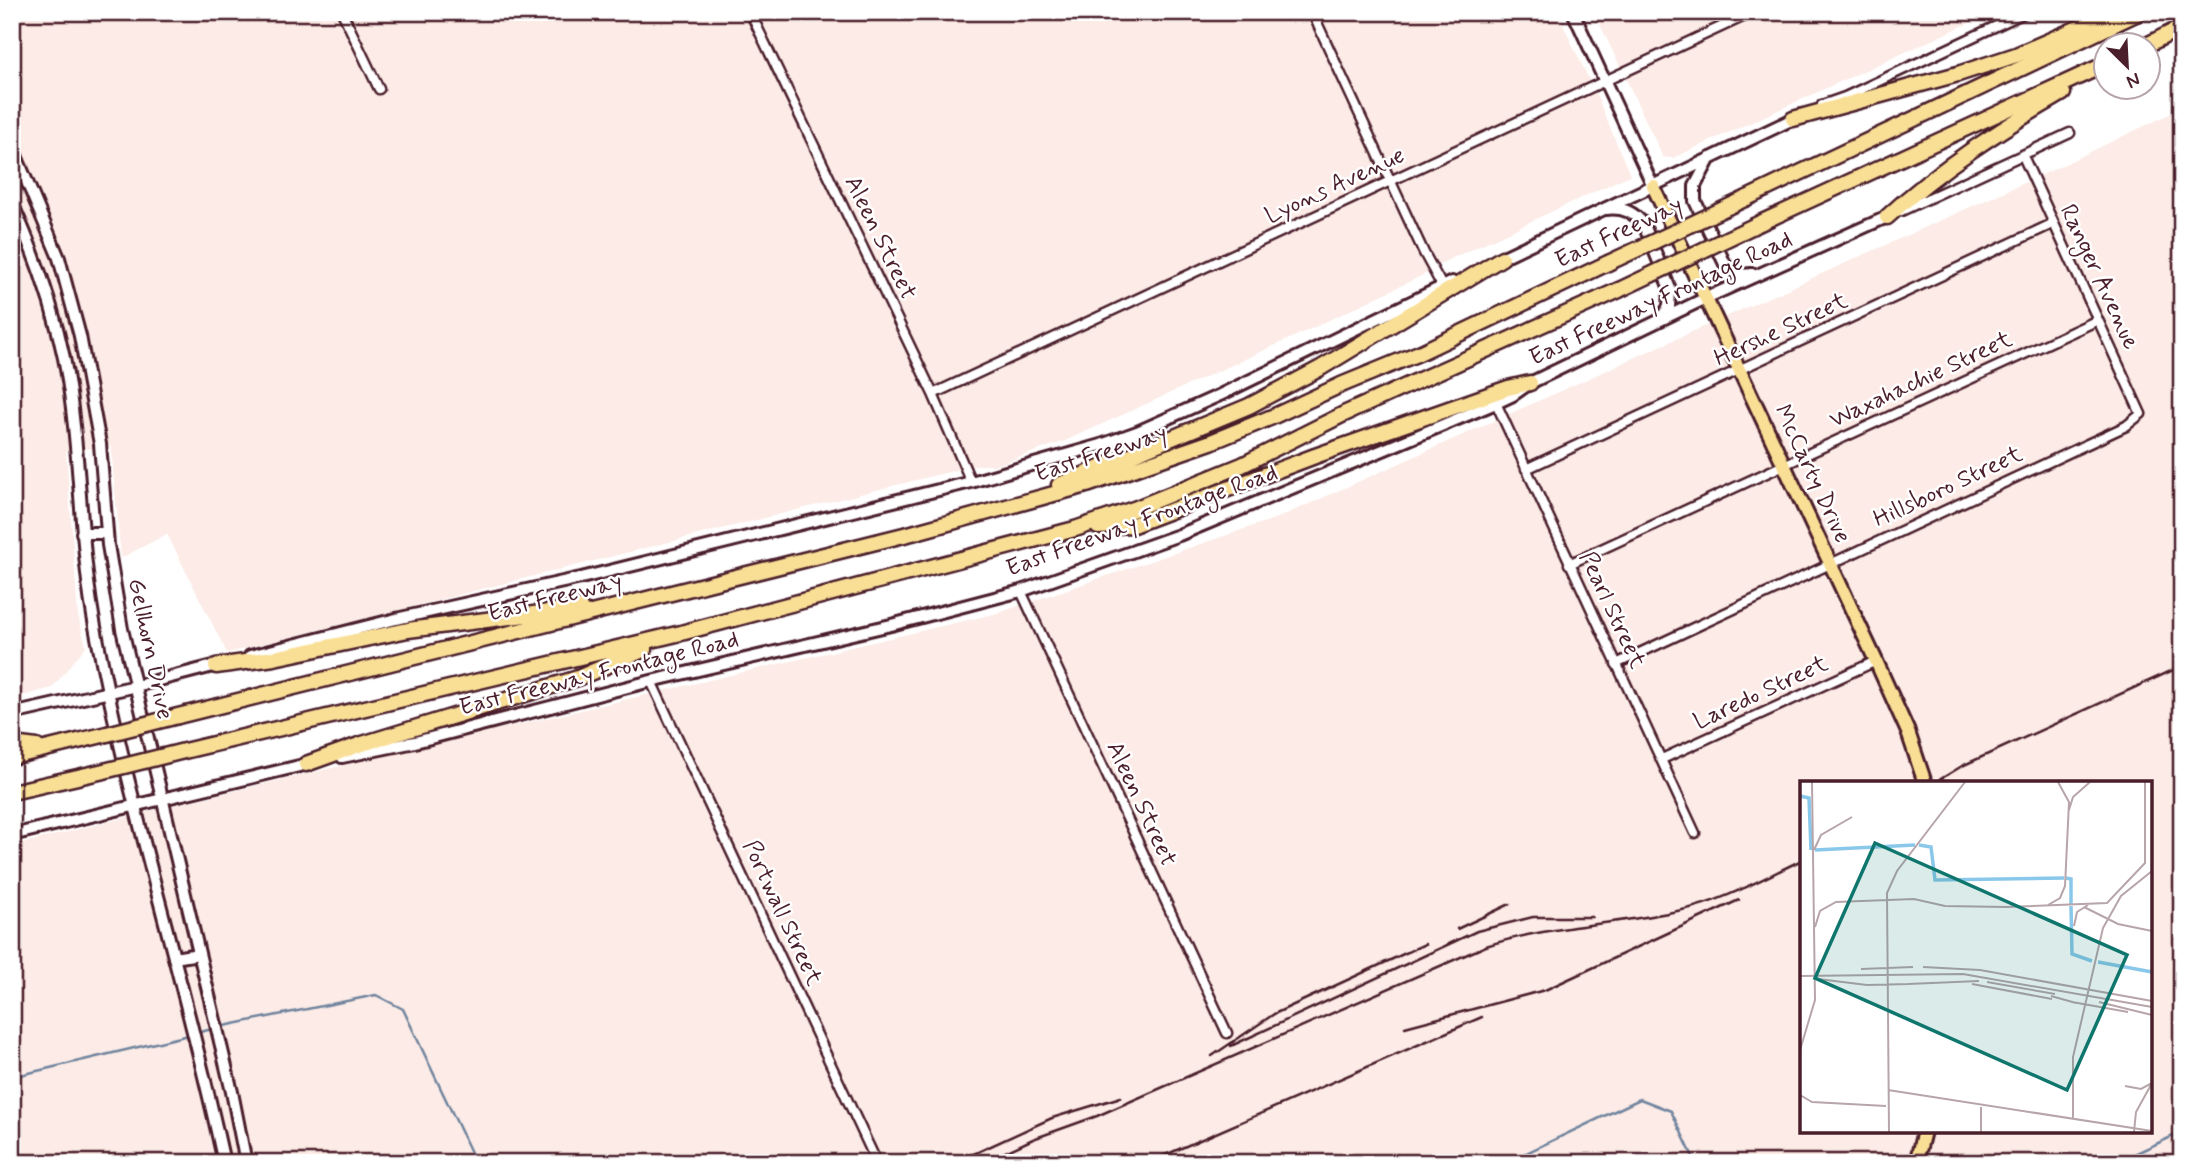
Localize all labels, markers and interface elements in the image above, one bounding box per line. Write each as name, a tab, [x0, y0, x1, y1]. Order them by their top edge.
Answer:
north arrow	[2092, 32, 2162, 102]
text: N	[2122, 66, 2144, 94]
street label: Lyons Avenue	[1260, 140, 1410, 232]
street label: Aleen Street	[837, 171, 923, 305]
street label: East Freeway	[1550, 190, 1688, 276]
street label: Ranger Avenue	[2050, 200, 2146, 355]
street label: East Freeway Frontage Road	[1525, 224, 1798, 375]
street label: Hershe Street	[1709, 286, 1853, 374]
street label: Waxahachie Street	[1825, 324, 2017, 436]
street label: McCarty Drive	[1766, 400, 1858, 548]
street label: East Freeway	[1031, 418, 1171, 490]
street label: Hillsboro Street	[1868, 439, 2028, 535]
street label: East Freeway Frontage Road	[1002, 457, 1283, 586]
street label: Pearl Street	[1571, 546, 1653, 674]
street label: East Freeway	[485, 566, 625, 630]
street label: Gellhorn Drive	[120, 576, 180, 722]
street label: East Freeway Frontage Road	[456, 624, 742, 726]
street label: Laredo Street	[1689, 648, 1833, 738]
street label: Aleen Street	[1099, 737, 1183, 871]
inset map	[1800, 781, 2152, 1133]
street label: Portwall Street	[735, 835, 829, 991]

